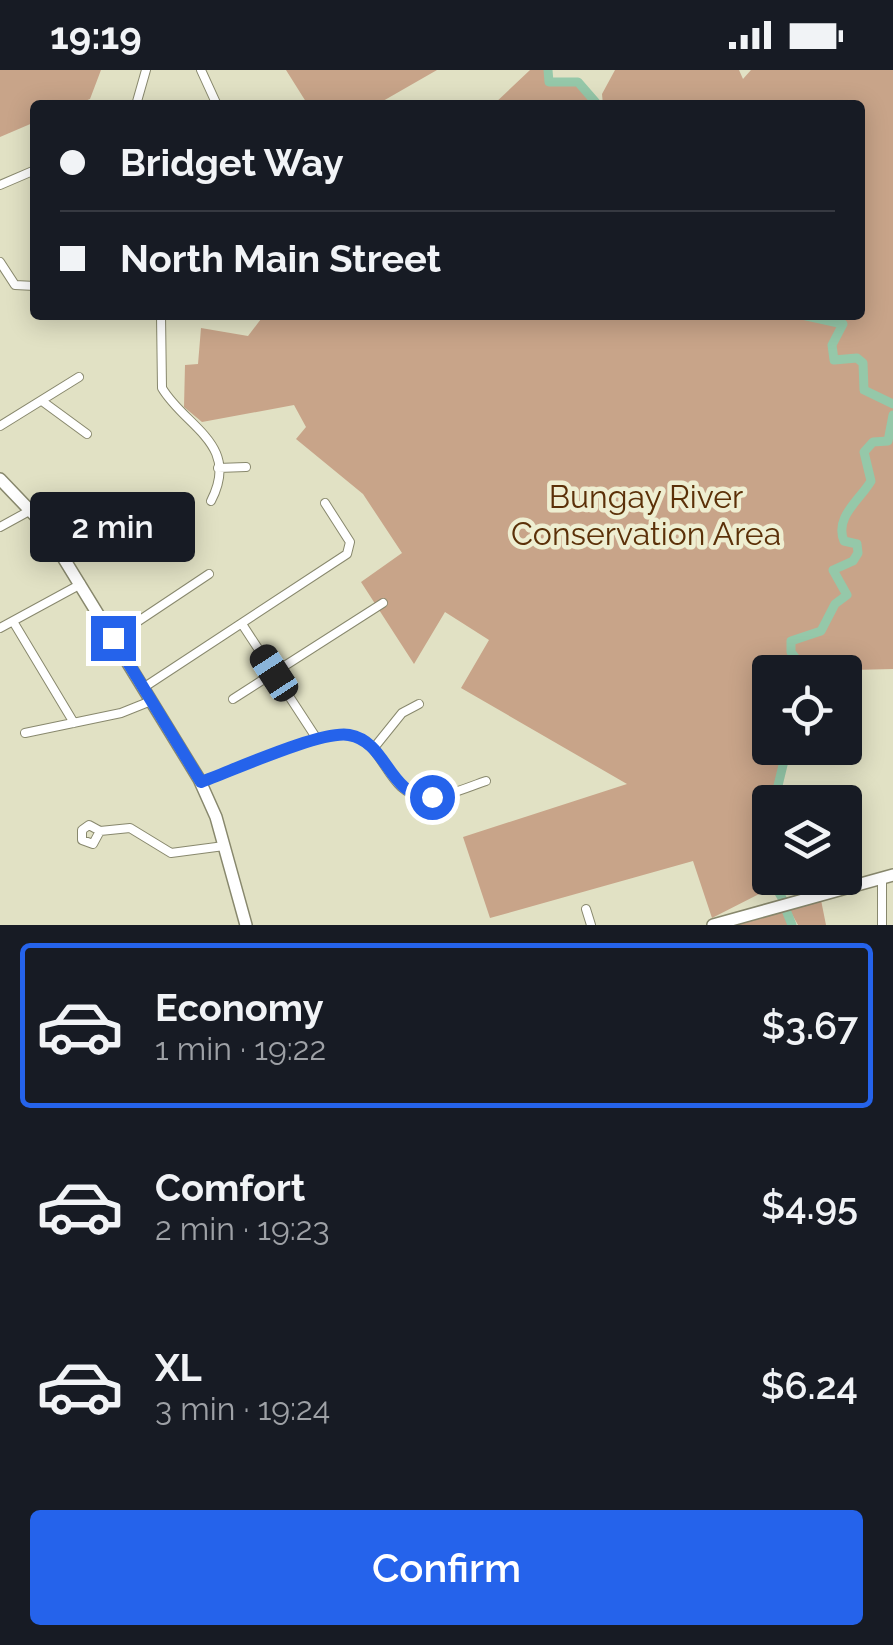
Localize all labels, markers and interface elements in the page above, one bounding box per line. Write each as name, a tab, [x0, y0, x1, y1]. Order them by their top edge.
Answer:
text: 19:19	[50, 13, 142, 58]
text: Bridget Way	[120, 140, 344, 185]
text: North Main Street	[120, 236, 441, 281]
park label: Bungay River Conservation Area	[511, 478, 781, 552]
callout: 2 min	[31, 493, 196, 563]
text: 2 min	[72, 508, 153, 545]
route end	[91, 616, 136, 661]
car	[245, 640, 303, 706]
map controls	[752, 655, 862, 895]
button: locate	[752, 655, 862, 765]
route start	[410, 775, 455, 820]
button: layers	[752, 785, 862, 895]
icon: car	[35, 981, 125, 1071]
text: Economy	[155, 985, 324, 1030]
text: $3.67	[761, 1003, 858, 1048]
text: 1 min · 19:22	[155, 1030, 326, 1067]
icon: car	[35, 1161, 125, 1251]
text: Comfort	[155, 1165, 305, 1210]
text: $4.95	[761, 1183, 858, 1228]
text: 2 min · 19:23	[155, 1210, 329, 1247]
icon: car	[35, 1341, 125, 1431]
text: XL	[155, 1345, 202, 1390]
text: $6.24	[761, 1363, 858, 1408]
text: 3 min · 19:24	[155, 1390, 330, 1427]
button: Confirm	[30, 1510, 863, 1625]

